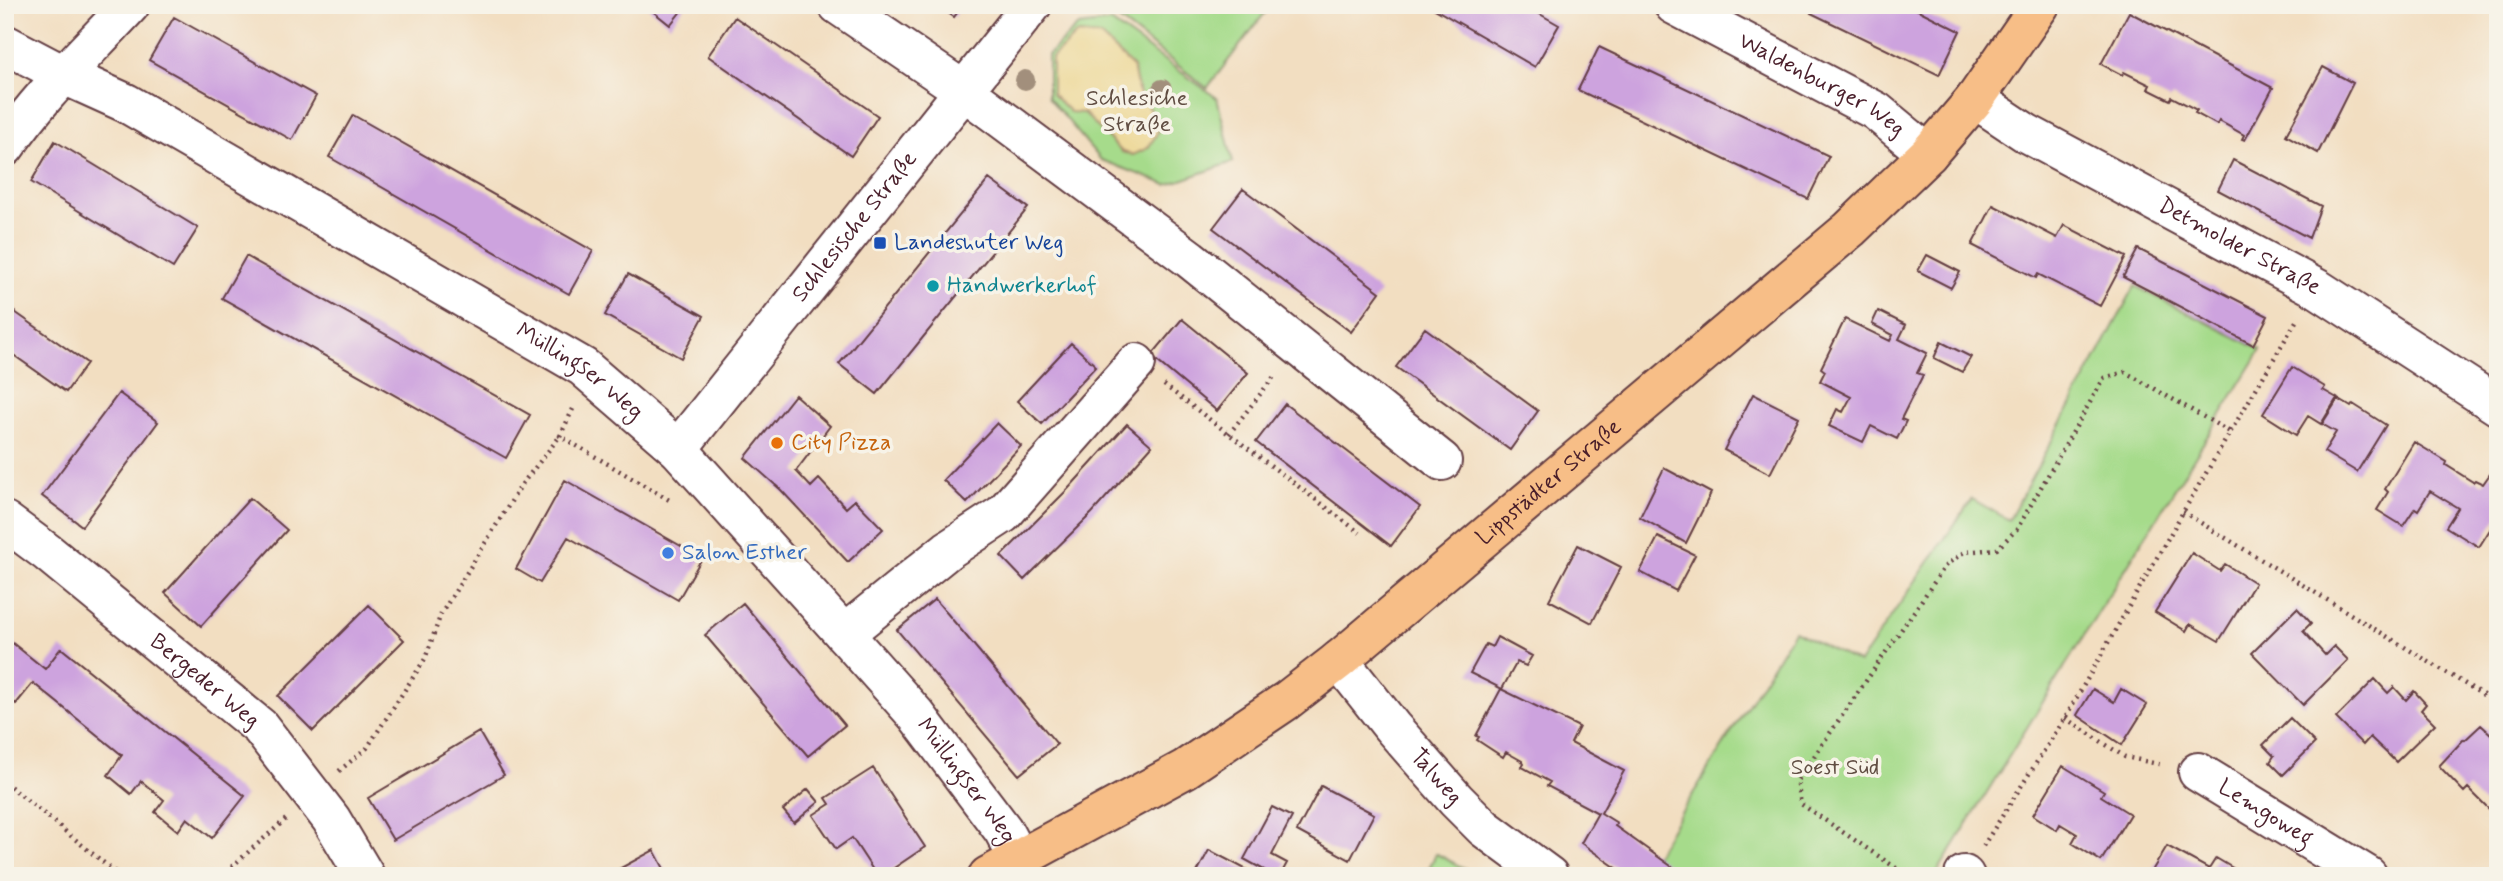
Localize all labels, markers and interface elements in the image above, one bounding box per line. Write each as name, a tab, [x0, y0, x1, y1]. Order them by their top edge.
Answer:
street label: Waldenburger Weg	[1733, 26, 1911, 144]
park label: Schlesiche Straße	[1086, 84, 1188, 140]
street label: Schlesische Straße	[786, 145, 924, 309]
street label: Detmolder Straße	[2152, 191, 2326, 303]
place label: Landeshuter Weg	[894, 228, 1064, 258]
marker: Landeshuter Weg	[872, 235, 888, 251]
place label: Handwerkerhof	[947, 271, 1097, 301]
marker: Handwerkerhof	[925, 278, 941, 294]
street label: Müllingser Weg	[510, 316, 649, 428]
street label: Lippstädter Straße	[1470, 413, 1628, 553]
place label: City Pizza	[791, 428, 891, 458]
marker: City Pizza	[769, 435, 785, 451]
place label: Salon Esther	[682, 538, 807, 568]
marker: Salon Esther	[660, 545, 676, 561]
street label: Bergeder Weg	[143, 627, 266, 736]
street label: Müllingser Weg	[909, 712, 1023, 850]
street label: Talweg	[1403, 742, 1469, 812]
park label: Soest Süd	[1791, 753, 1879, 783]
street label: Lemgoweg	[2212, 773, 2319, 855]

